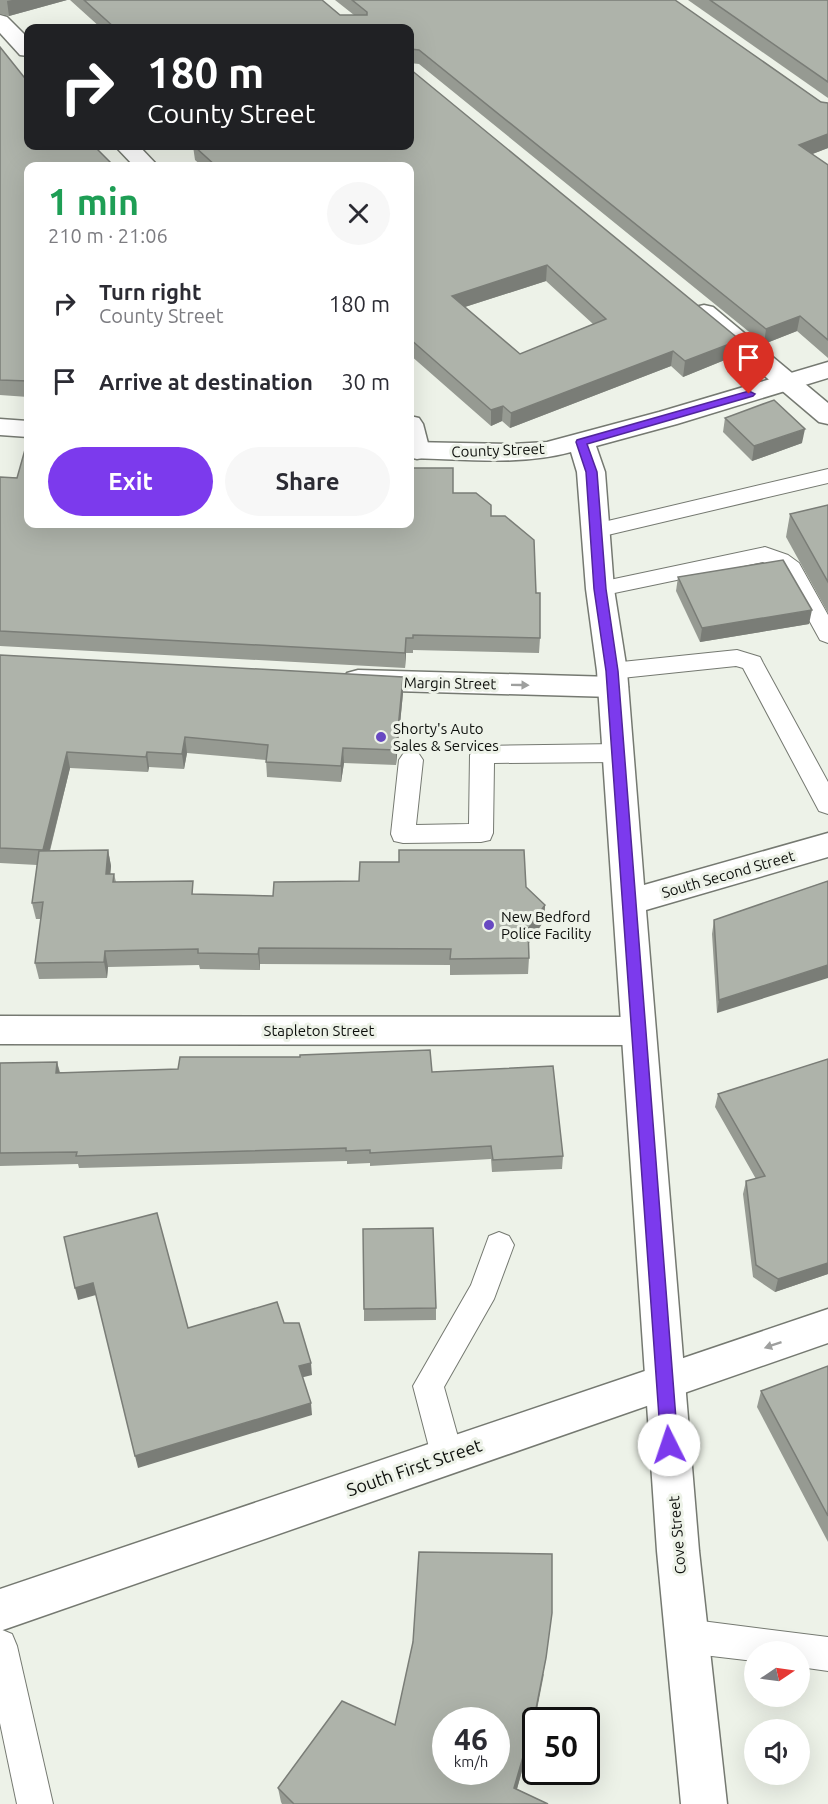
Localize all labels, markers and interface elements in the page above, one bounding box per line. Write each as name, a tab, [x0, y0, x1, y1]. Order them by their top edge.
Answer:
icon: right	[48, 48, 126, 126]
text: 180 m	[147, 49, 264, 96]
text: County Street	[147, 98, 315, 128]
text: 1 min	[48, 181, 139, 222]
button: close	[327, 182, 390, 245]
text: 210 m · 21:06	[48, 224, 168, 247]
text: Turn right	[99, 279, 201, 304]
icon: right	[48, 287, 81, 320]
text: 180 m	[329, 291, 390, 316]
text: County Street	[99, 304, 224, 327]
pin	[723, 332, 774, 394]
icon: arrive	[732, 341, 765, 374]
icon: arrive	[48, 365, 81, 398]
text: Arrive at destination	[99, 369, 313, 394]
text: 30 m	[341, 369, 390, 394]
street label: County Street	[451, 440, 545, 460]
button: Exit	[48, 447, 213, 516]
button: Share	[225, 447, 390, 516]
street label: Margin Street	[404, 674, 497, 692]
one-way arrow	[510, 680, 529, 689]
place label: Shorty's Auto Sales & Services	[393, 720, 499, 754]
marker: Shorty's Auto Sales & Services	[374, 730, 388, 744]
street label: South Second Street	[660, 847, 797, 901]
place label: New Bedford Police Facility	[501, 908, 591, 942]
marker: New Bedford Police Facility	[482, 918, 496, 932]
street label: Stapleton Street	[264, 1022, 375, 1039]
one-way arrow	[764, 1341, 782, 1350]
position arrow	[637, 1413, 701, 1477]
street label: South First Street	[344, 1434, 484, 1500]
street label: Cove Street	[665, 1495, 689, 1575]
north arrow	[744, 1641, 810, 1707]
map controls	[744, 1641, 810, 1785]
speed limit sign: 50	[522, 1707, 600, 1785]
button: sound	[744, 1719, 810, 1785]
text: 46	[454, 1722, 488, 1756]
text: km/h	[454, 1753, 488, 1770]

